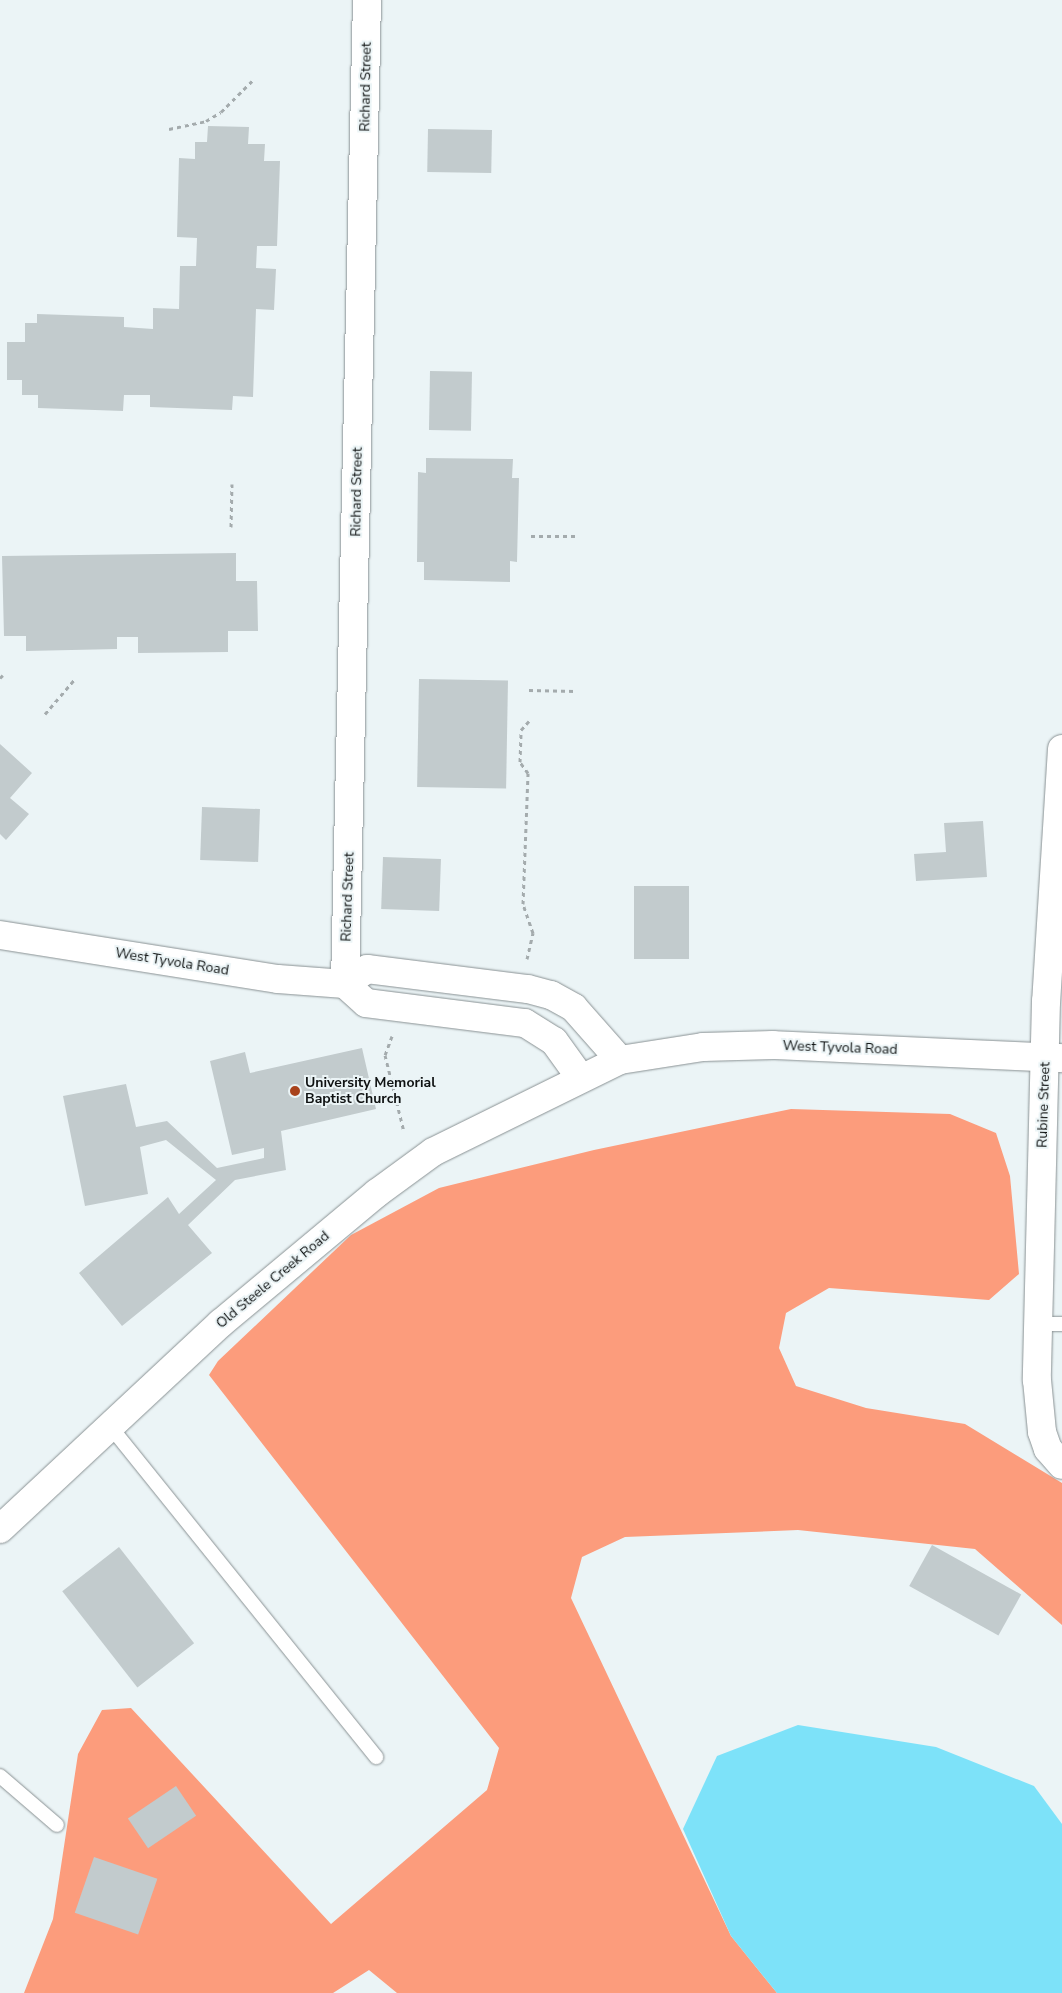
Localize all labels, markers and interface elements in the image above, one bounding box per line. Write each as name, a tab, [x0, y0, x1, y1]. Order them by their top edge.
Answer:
street label: Richard Street	[357, 42, 375, 132]
street label: Richard Street	[348, 447, 366, 537]
street label: Richard Street	[338, 852, 358, 942]
street label: West Tyvola Road	[114, 945, 230, 979]
street label: West Tyvola Road	[782, 1038, 898, 1058]
street label: Rubine Street	[1034, 1062, 1054, 1148]
place label: University Memorial Baptist Church	[305, 1075, 436, 1108]
marker: University Memorial Baptist Church	[289, 1085, 301, 1097]
street label: Old Steele Creek Road	[213, 1228, 333, 1332]

